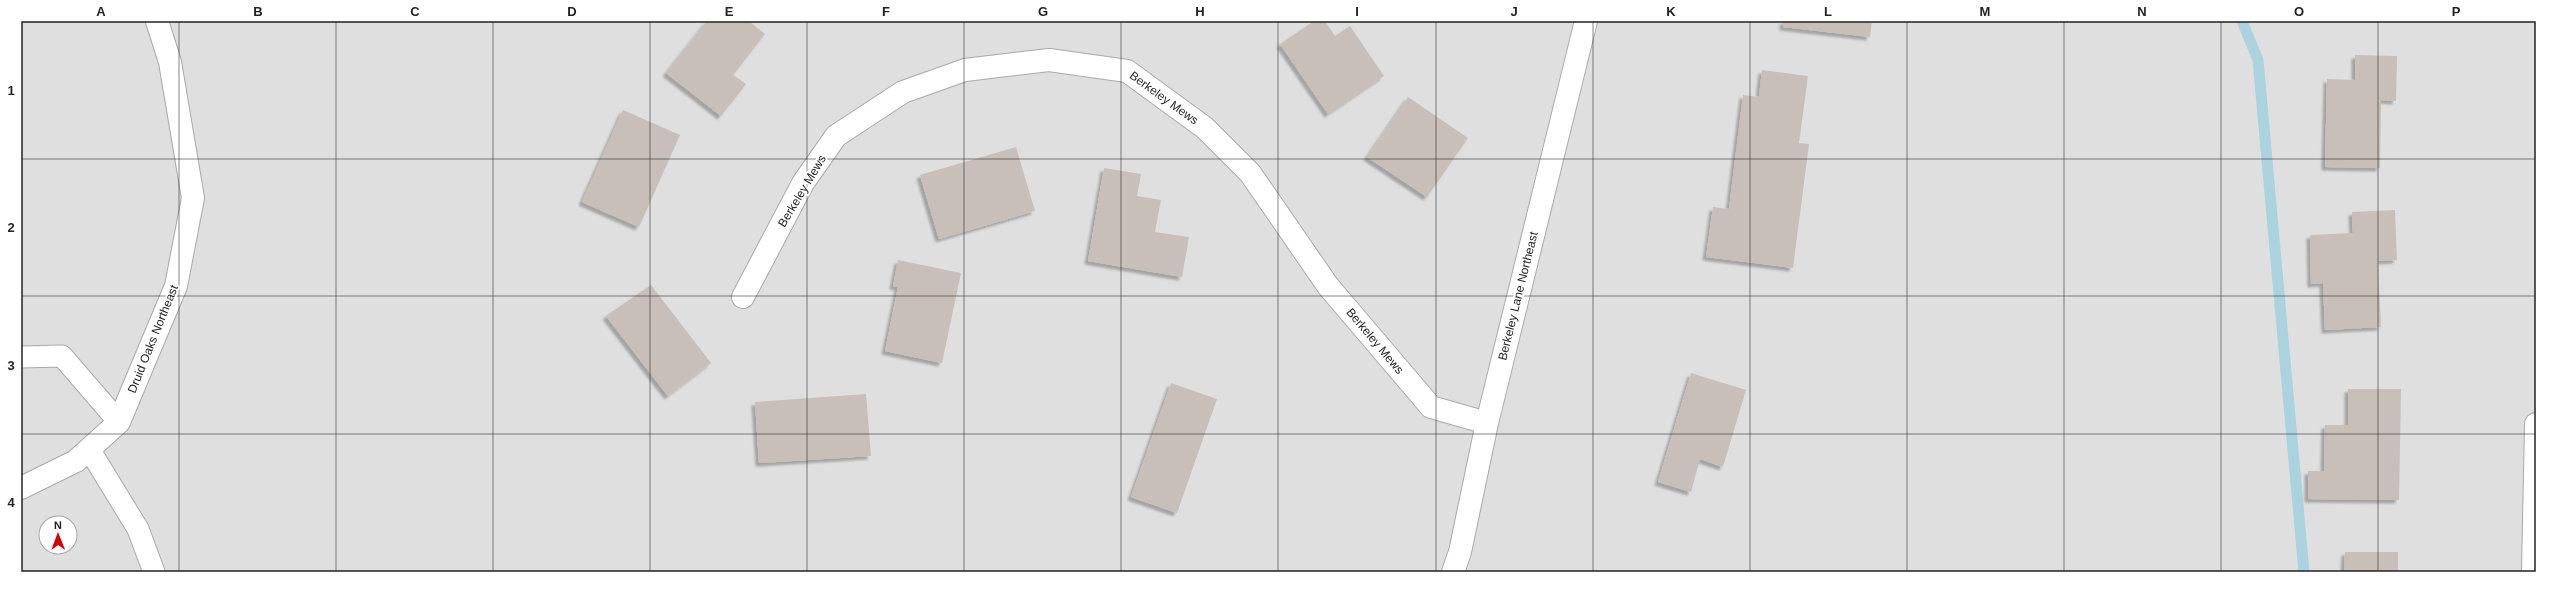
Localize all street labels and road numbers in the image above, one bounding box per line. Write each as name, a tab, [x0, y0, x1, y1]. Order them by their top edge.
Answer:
street label: Berkeley Mews	[1127, 68, 1201, 128]
street label: Berkeley Mews	[775, 153, 829, 229]
street label: Berkeley Lane Northeast	[1495, 230, 1541, 362]
street label: Druid Oaks Northeast	[125, 282, 181, 395]
street label: Berkeley Mews	[1343, 305, 1407, 377]

